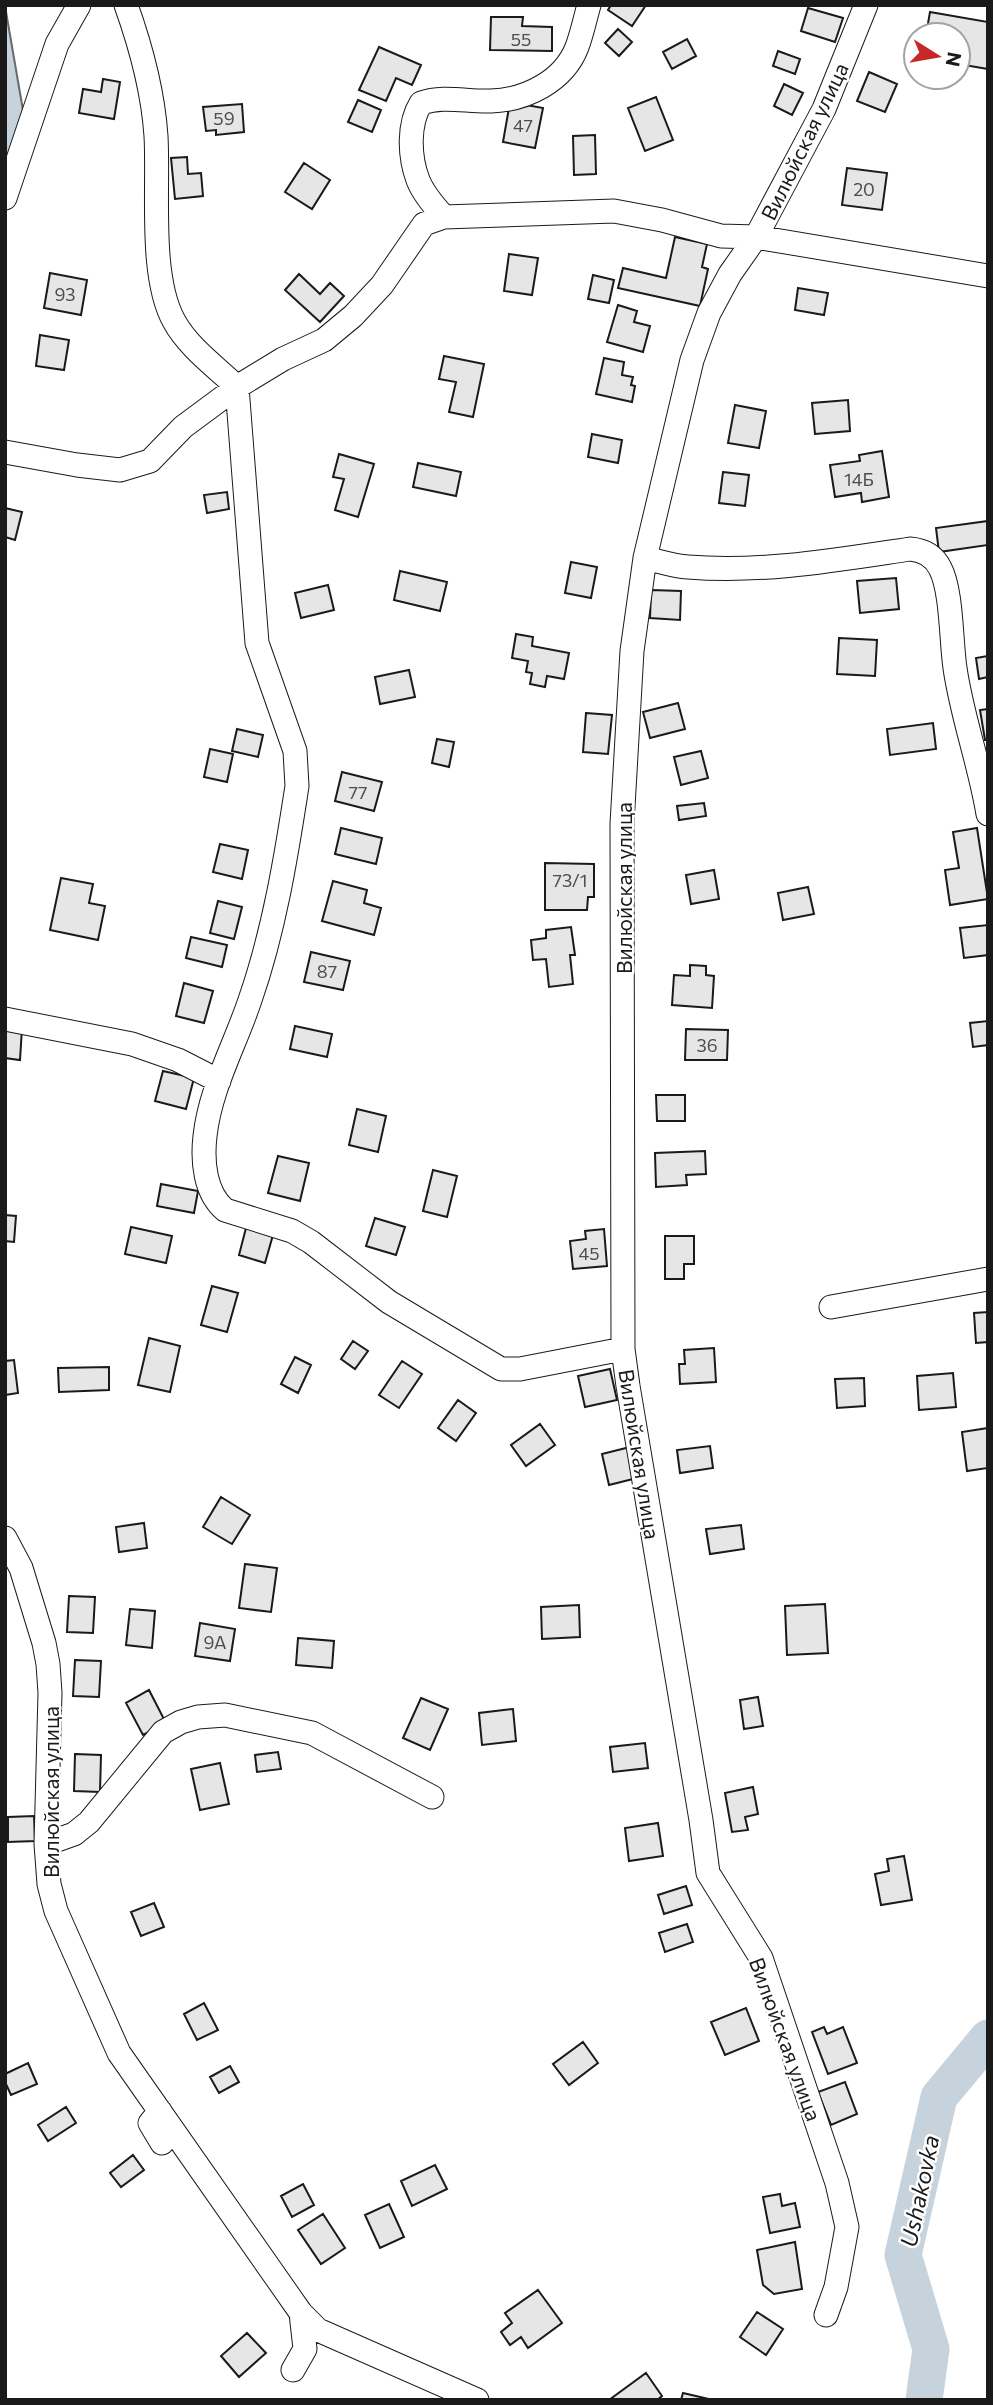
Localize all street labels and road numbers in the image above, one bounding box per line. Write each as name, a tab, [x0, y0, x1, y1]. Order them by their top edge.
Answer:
street label: Вилюйская улица	[755, 58, 853, 224]
street label: Вилюйская улица	[611, 802, 636, 974]
street label: Вилюйская улица	[614, 1367, 666, 1541]
street label: Вилюйская улица	[38, 1706, 63, 1878]
street label: Вилюйская улица	[745, 1954, 827, 2124]

